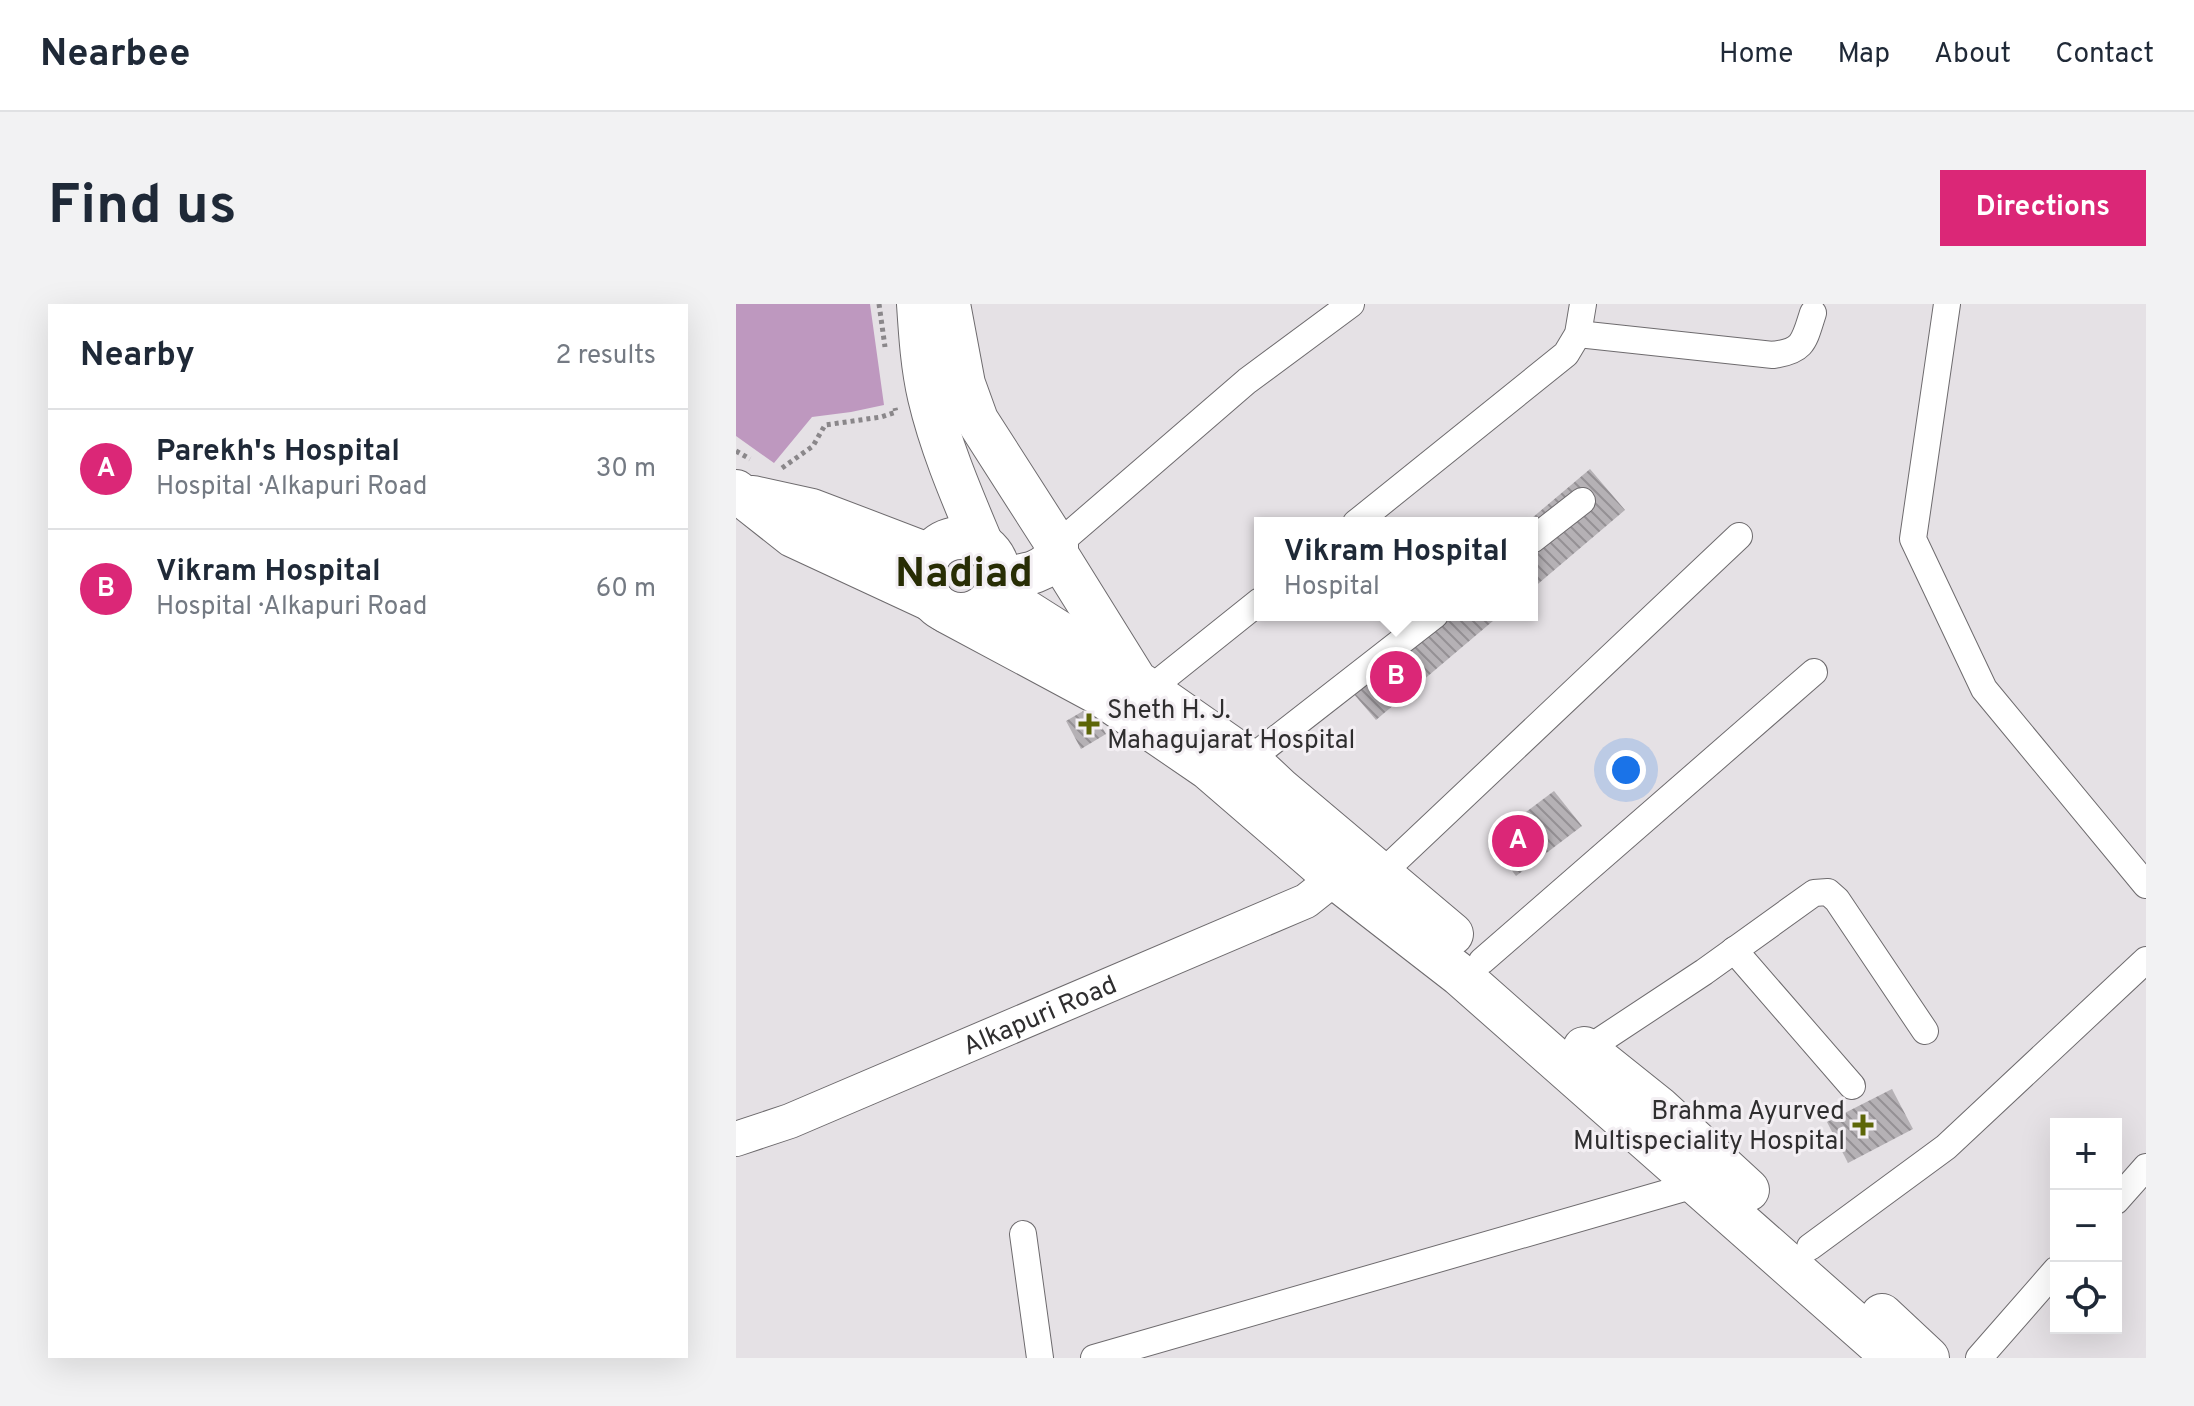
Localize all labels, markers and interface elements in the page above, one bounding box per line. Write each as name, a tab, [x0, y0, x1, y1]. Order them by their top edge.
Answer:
text: Nearbee	[40, 31, 190, 80]
text: Home	[1719, 37, 1793, 73]
text: Map	[1837, 37, 1890, 73]
text: About	[1934, 37, 2011, 73]
text: Contact	[2055, 37, 2154, 73]
button: Directions	[1940, 170, 2146, 246]
text: Find us	[48, 173, 237, 243]
text: Nearby	[80, 335, 195, 378]
text: 2 results	[556, 340, 656, 373]
text: Parekh's Hospital	[156, 434, 400, 471]
text: A	[97, 453, 115, 486]
text: 30 m	[596, 453, 656, 486]
text: Hospital · Alkapuri Road	[156, 471, 427, 504]
popup	[1254, 517, 1538, 621]
text: Vikram Hospital	[1284, 534, 1508, 571]
district label: Nadiad	[895, 549, 1033, 602]
text: Vikram Hospital	[156, 554, 381, 591]
text: Hospital	[1284, 571, 1380, 604]
text: B	[97, 573, 115, 606]
text: 60 m	[596, 573, 656, 606]
text: Hospital · Alkapuri Road	[156, 591, 427, 624]
pin: B	[1370, 647, 1422, 707]
place label: Sheth H. J. Mahagujarat Hospital	[1107, 695, 1355, 758]
marker: Sheth H. J. Mahagujarat Hospital	[1078, 713, 1100, 735]
your location	[1606, 750, 1646, 790]
pin: A	[1492, 811, 1544, 871]
street label: Alkapuri Road	[958, 970, 1122, 1064]
place label: Brahma Ayurved Multispeciality Hospital	[1573, 1096, 1845, 1159]
marker: Brahma Ayurved Multispeciality Hospital	[1852, 1114, 1874, 1136]
map controls	[2050, 1118, 2122, 1334]
button: +	[2050, 1118, 2122, 1190]
button: −	[2050, 1190, 2122, 1262]
button: locate	[2050, 1262, 2122, 1334]

